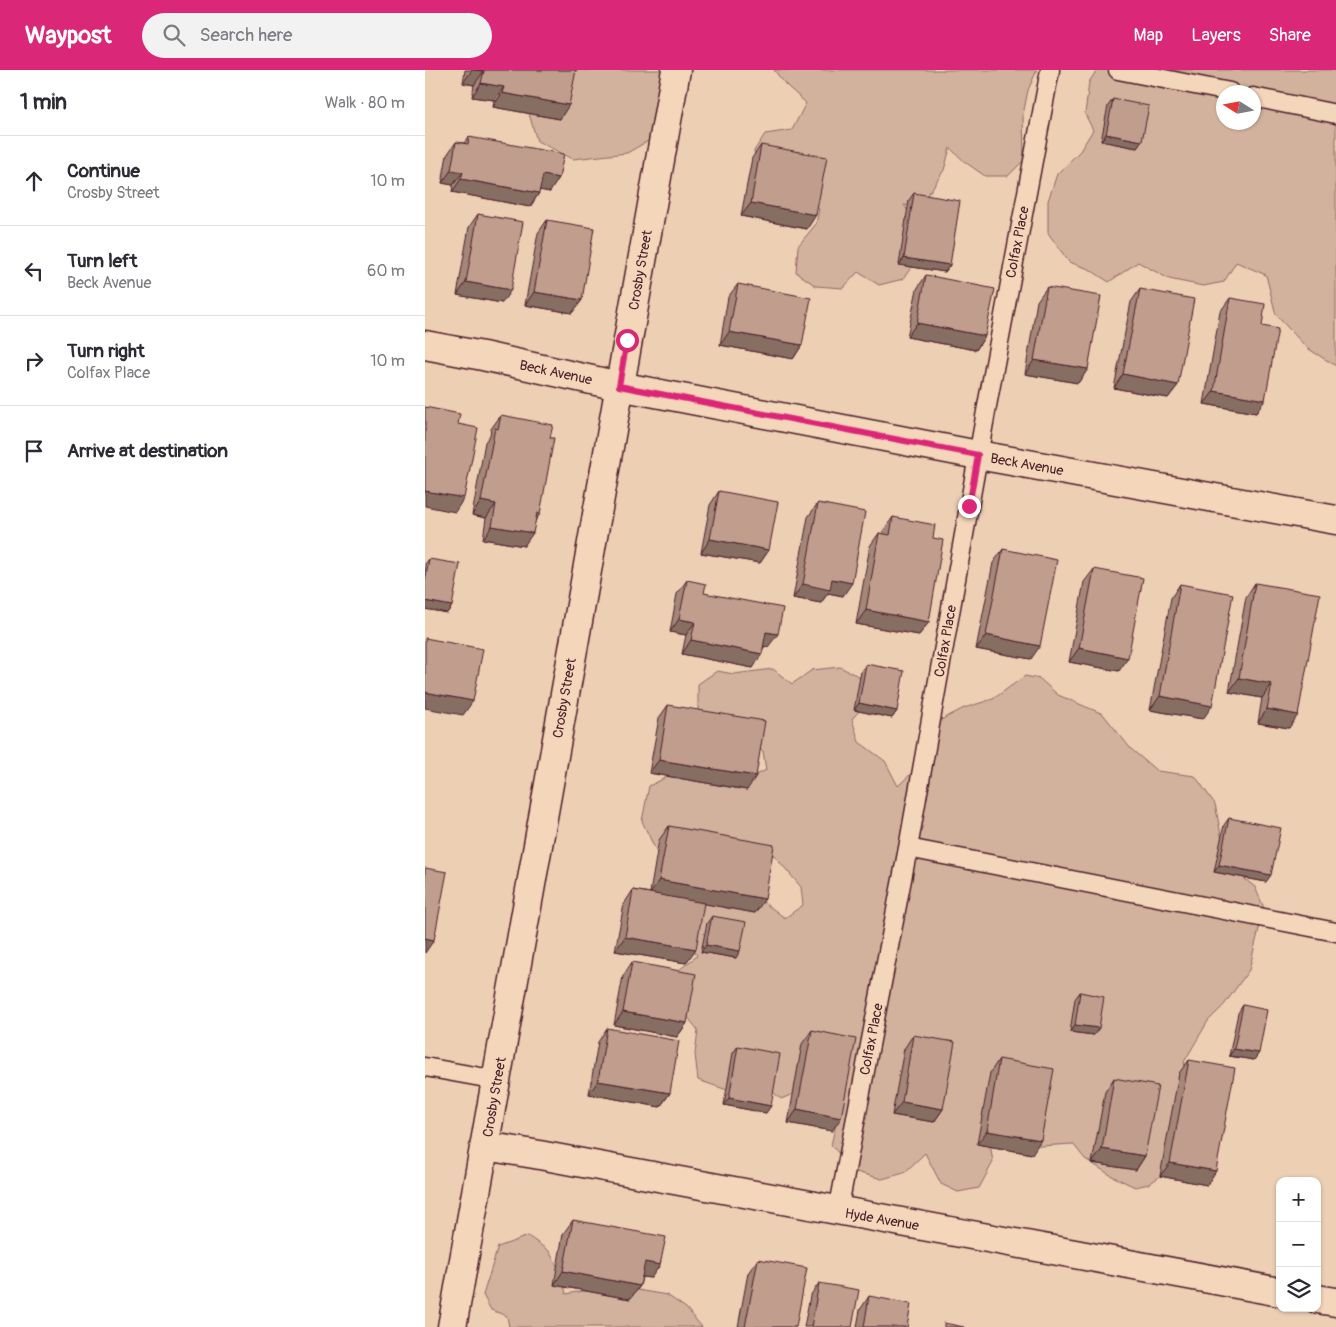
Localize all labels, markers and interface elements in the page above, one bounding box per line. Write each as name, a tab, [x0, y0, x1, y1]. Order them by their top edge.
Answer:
search box	[142, 13, 492, 58]
text: Waypost	[25, 21, 112, 50]
icon: search	[160, 21, 188, 49]
text: Search here	[200, 23, 292, 47]
text: Map	[1134, 24, 1163, 47]
text: Layers	[1191, 24, 1241, 47]
text: Share	[1269, 24, 1311, 47]
north arrow	[1216, 85, 1261, 130]
text: 1 min	[20, 89, 67, 116]
text: Walk · 80 m	[325, 93, 405, 113]
text: Continue	[67, 159, 140, 183]
icon: ahead	[20, 167, 48, 195]
text: 10 m	[370, 171, 405, 191]
text: Crosby Street	[67, 183, 160, 203]
street label: Colfax Place	[1002, 205, 1033, 279]
street label: Crosby Street	[625, 228, 656, 311]
text: Turn left	[67, 249, 137, 273]
icon: left	[20, 257, 48, 285]
text: 60 m	[367, 261, 405, 281]
text: Beck Avenue	[67, 273, 151, 293]
route start	[616, 329, 639, 352]
text: Turn right	[67, 339, 145, 363]
icon: right	[20, 347, 48, 375]
text: 10 m	[370, 351, 405, 371]
street label: Beck Avenue	[518, 356, 594, 388]
text: Colfax Place	[67, 363, 150, 383]
icon: arrive	[20, 437, 48, 465]
text: Arrive at destination	[67, 439, 228, 463]
street label: Beck Avenue	[989, 450, 1065, 479]
route end	[958, 495, 981, 518]
street label: Colfax Place	[931, 604, 960, 678]
street label: Crosby Street	[549, 656, 580, 739]
street label: Colfax Place	[856, 1002, 887, 1076]
street label: Crosby Street	[479, 1055, 510, 1138]
map controls	[1276, 1177, 1321, 1312]
button: +	[1276, 1177, 1321, 1222]
street label: Hyde Avenue	[844, 1205, 920, 1234]
button: −	[1276, 1222, 1321, 1267]
button: layers	[1276, 1267, 1321, 1312]

